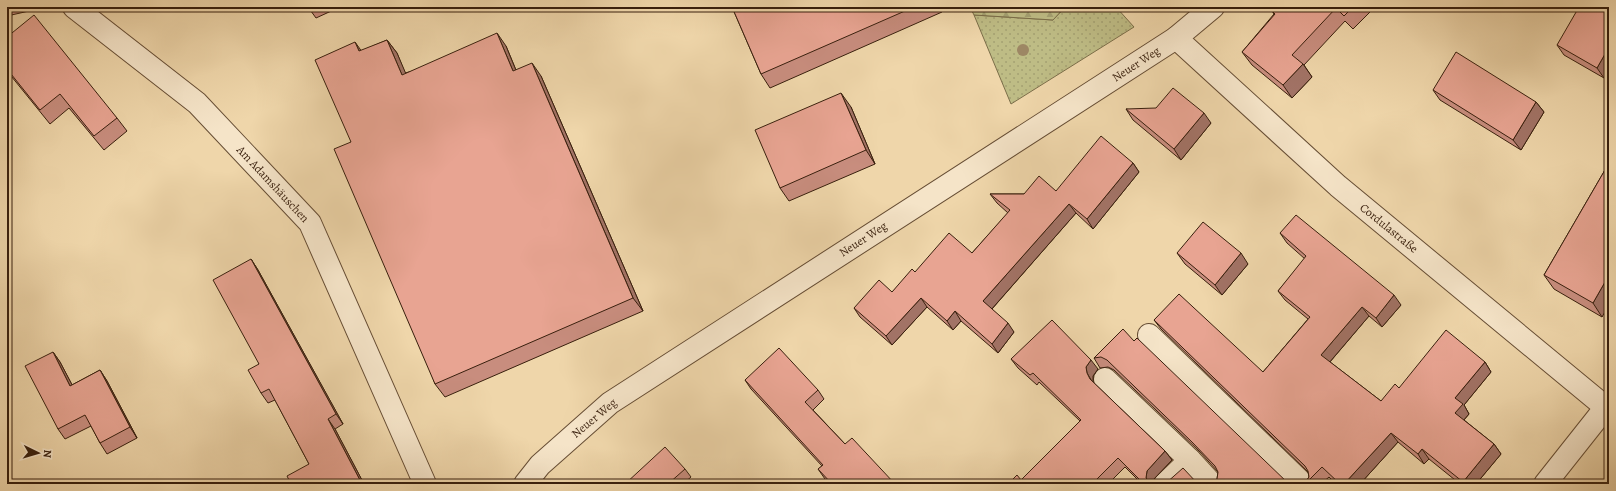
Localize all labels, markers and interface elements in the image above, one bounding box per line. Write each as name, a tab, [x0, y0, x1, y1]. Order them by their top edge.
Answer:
street label: Neuer Weg	[1109, 43, 1163, 85]
street label: Am Adamshäuschen	[233, 141, 313, 226]
street label: Cordulastraße	[1357, 200, 1421, 256]
street label: Neuer Weg	[836, 218, 890, 260]
street label: Neuer Weg	[568, 394, 620, 442]
north arrow	[18, 433, 58, 473]
text: N	[40, 449, 55, 458]

